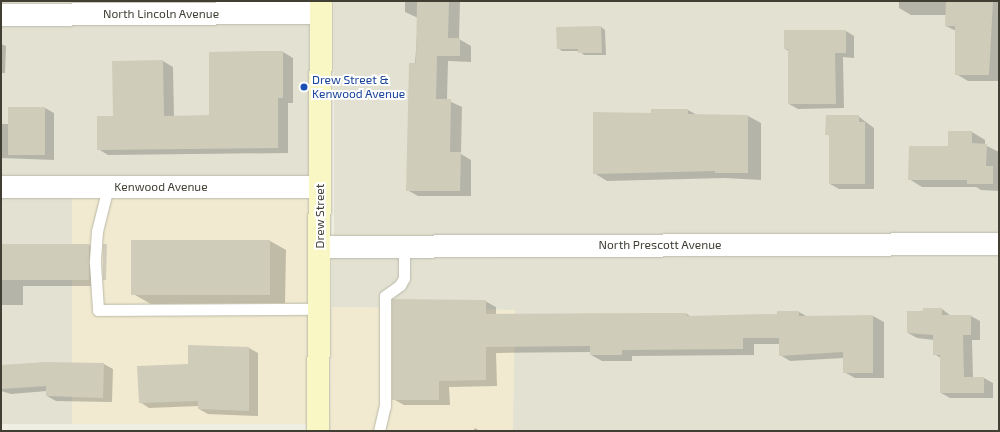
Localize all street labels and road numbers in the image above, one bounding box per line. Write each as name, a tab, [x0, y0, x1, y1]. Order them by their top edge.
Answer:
street label: North Lincoln Avenue	[103, 7, 219, 21]
street label: Kenwood Avenue	[114, 180, 208, 194]
street label: Drew Street	[313, 184, 327, 248]
street label: North Prescott Avenue	[598, 238, 722, 252]

